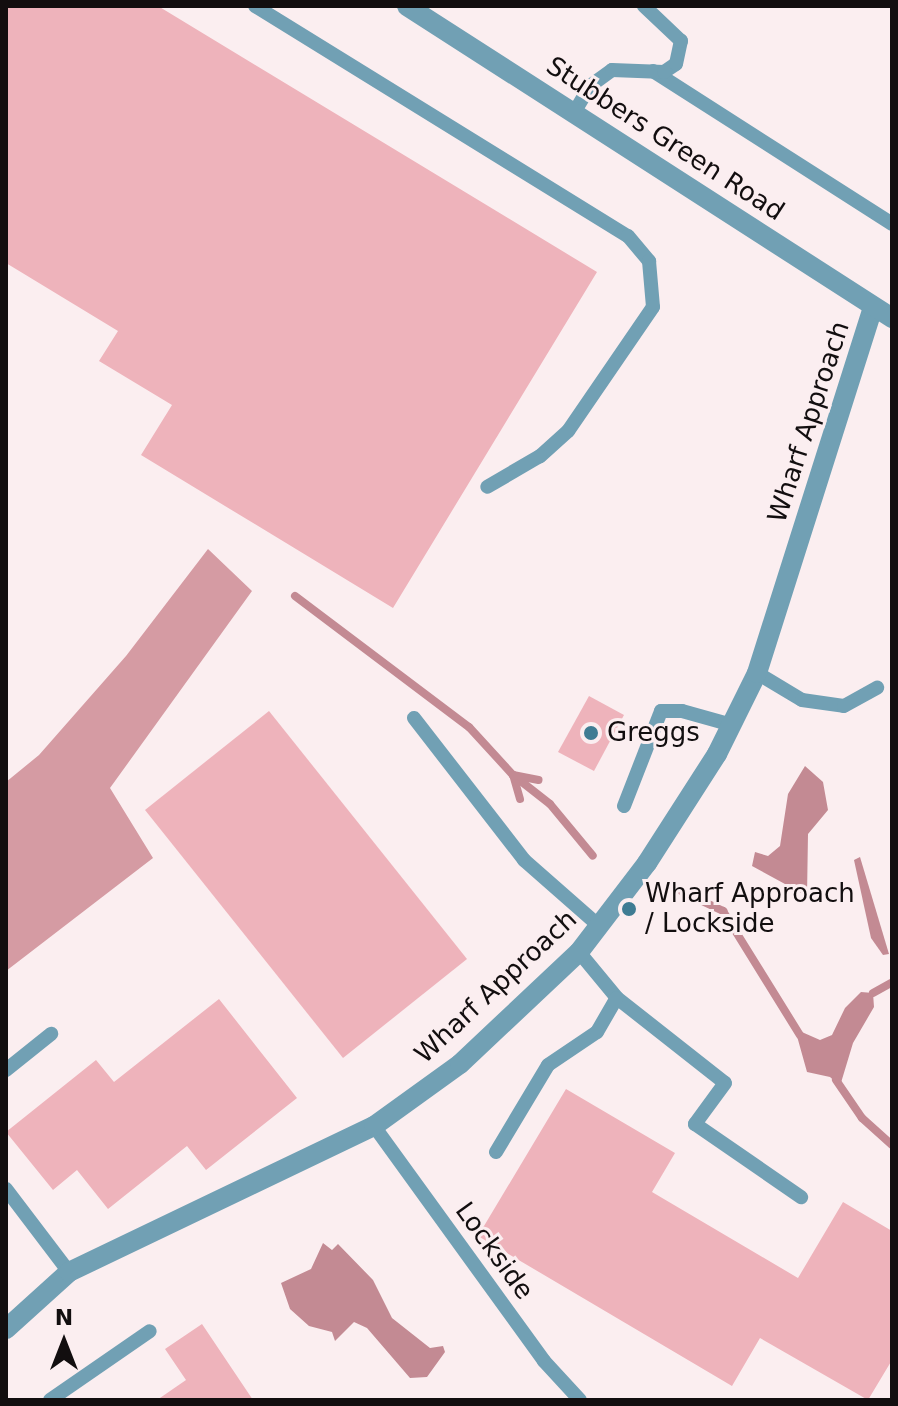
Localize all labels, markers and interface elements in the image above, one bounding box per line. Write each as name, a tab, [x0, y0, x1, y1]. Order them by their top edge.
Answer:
street label: Stubbers Green Road	[540, 51, 790, 227]
street label: Wharf Approach	[762, 317, 856, 527]
place label: Greggs	[607, 717, 700, 749]
marker: Greggs	[582, 724, 600, 742]
place label: Wharf Approach / Lockside	[645, 878, 855, 940]
marker: Wharf Approach / Lockside	[620, 900, 638, 918]
street label: Wharf Approach	[409, 904, 583, 1070]
street label: Lockside	[448, 1196, 540, 1306]
north arrow	[24, 1302, 104, 1382]
text: N	[55, 1305, 73, 1330]

